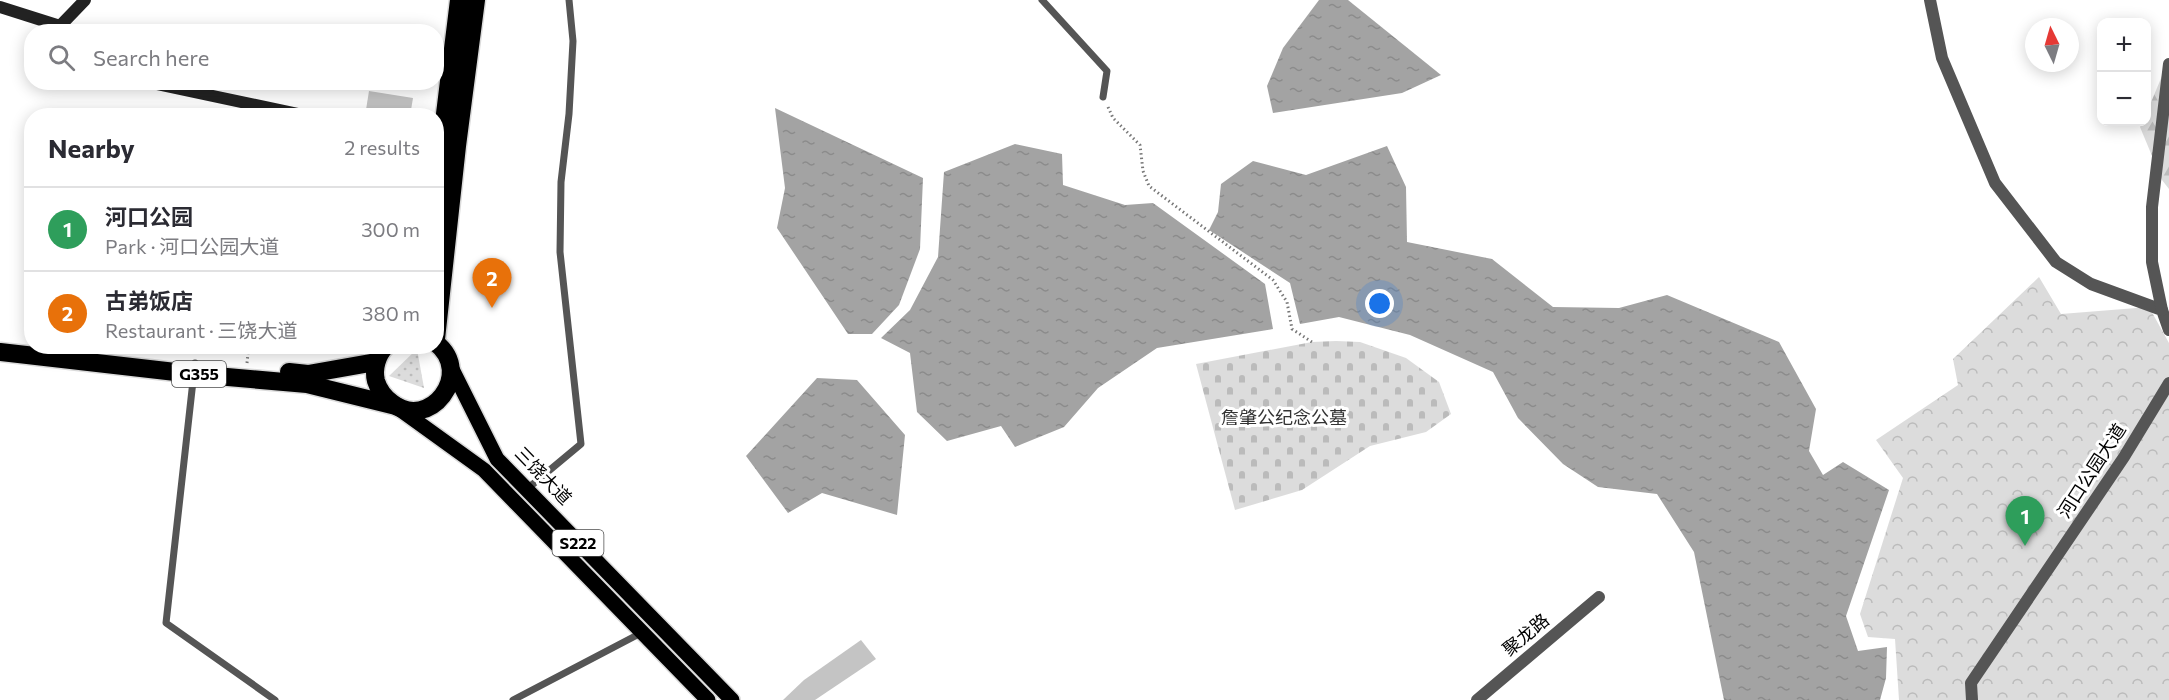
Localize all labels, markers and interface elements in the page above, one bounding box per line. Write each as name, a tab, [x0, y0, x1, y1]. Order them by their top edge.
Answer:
north arrow	[2025, 18, 2079, 72]
map controls	[2097, 18, 2151, 126]
button: +	[2097, 18, 2151, 72]
search box	[24, 24, 444, 90]
icon: search	[45, 41, 78, 74]
text: Search here	[93, 44, 209, 71]
button: −	[2097, 72, 2151, 126]
text: Nearby	[48, 132, 135, 163]
text: 2 results	[344, 135, 420, 159]
text: 河口公园	[105, 203, 193, 230]
text: 1	[63, 217, 72, 241]
text: 300 m	[361, 217, 420, 241]
text: Park · 河口公园大道	[105, 234, 279, 258]
pin: 2	[472, 258, 512, 308]
text: 古弟饭店	[105, 287, 193, 314]
your location	[1365, 289, 1394, 318]
text: 2	[62, 301, 73, 325]
text: 380 m	[362, 301, 420, 325]
text: Restaurant · 三饶大道	[105, 318, 297, 342]
road number: G355	[172, 361, 226, 387]
park label: 詹肇公纪念公墓	[1221, 406, 1347, 428]
street label: 河口公园大道	[2053, 419, 2130, 522]
street label: 三饶大道	[511, 442, 577, 509]
pin: 1	[2006, 496, 2044, 546]
road number: S222	[552, 530, 604, 556]
street label: 聚龙路	[1498, 608, 1553, 660]

